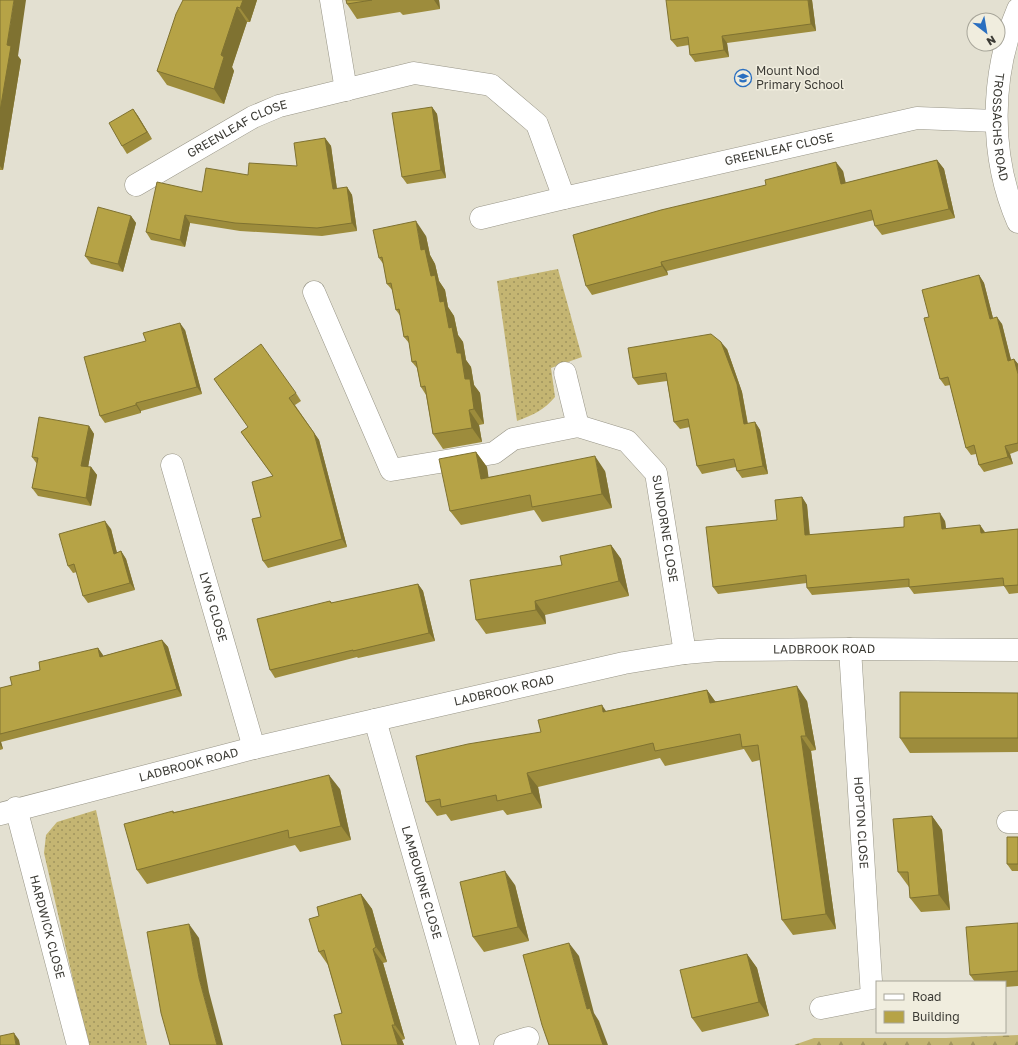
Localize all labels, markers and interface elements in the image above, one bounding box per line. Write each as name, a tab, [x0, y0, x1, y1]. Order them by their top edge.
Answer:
north arrow	[966, 12, 1006, 52]
text: N	[984, 33, 998, 49]
place label: Mount Nod Primary School	[756, 63, 844, 92]
school or university icon: Mount Nod Primary School	[733, 68, 753, 88]
street label: TROSSACHS ROAD	[990, 72, 1012, 183]
street label: GREENLEAF CLOSE	[184, 96, 288, 161]
street label: GREENLEAF CLOSE	[723, 129, 835, 168]
street label: SUNDORNE CLOSE	[649, 474, 682, 584]
street label: LYNG CLOSE	[196, 570, 231, 644]
street label: LADBROOK ROAD	[773, 641, 875, 657]
street label: LADBROOK ROAD	[452, 671, 555, 709]
street label: LADBROOK ROAD	[137, 744, 240, 785]
street label: HOPTON CLOSE	[851, 776, 872, 869]
street label: LAMBOURNE CLOSE	[399, 824, 445, 941]
street label: HARDWICK CLOSE	[27, 873, 68, 980]
legend	[876, 981, 1006, 1033]
text: Road	[912, 989, 941, 1004]
text: Building	[912, 1009, 960, 1024]

